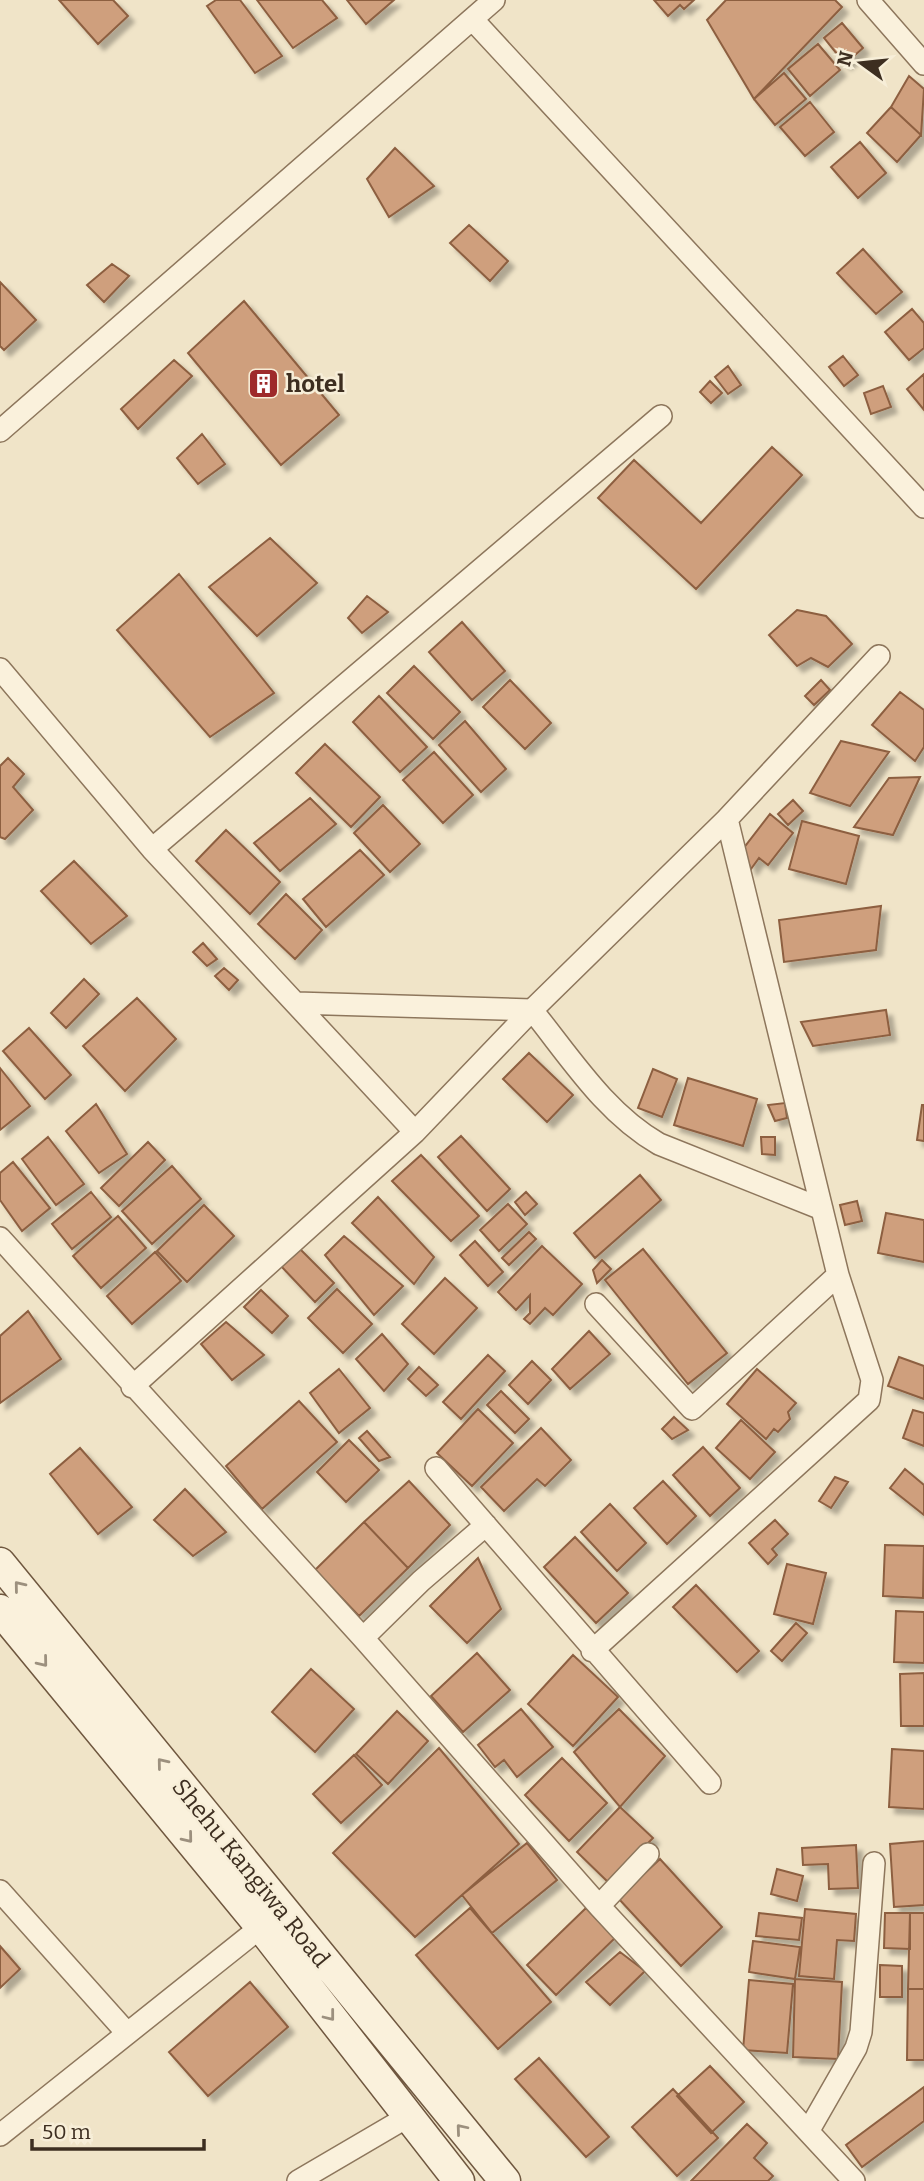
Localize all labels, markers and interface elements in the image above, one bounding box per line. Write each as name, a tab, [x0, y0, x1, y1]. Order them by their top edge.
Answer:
north arrow	[826, 28, 896, 98]
text: N	[832, 48, 858, 69]
building icon: hotel	[246, 367, 280, 401]
place label: hotel	[286, 370, 345, 398]
one-way arrow	[15, 1581, 27, 1594]
one-way arrow	[35, 1655, 48, 1667]
one-way arrow	[158, 1758, 170, 1771]
street label: Shehu Kangiwa Road	[166, 1773, 336, 1973]
one-way arrow	[180, 1830, 192, 1843]
one-way arrow	[322, 2008, 335, 2020]
scale bar	[32, 2108, 203, 2152]
text: 50 m	[42, 2119, 91, 2145]
one-way arrow	[457, 2124, 469, 2137]

